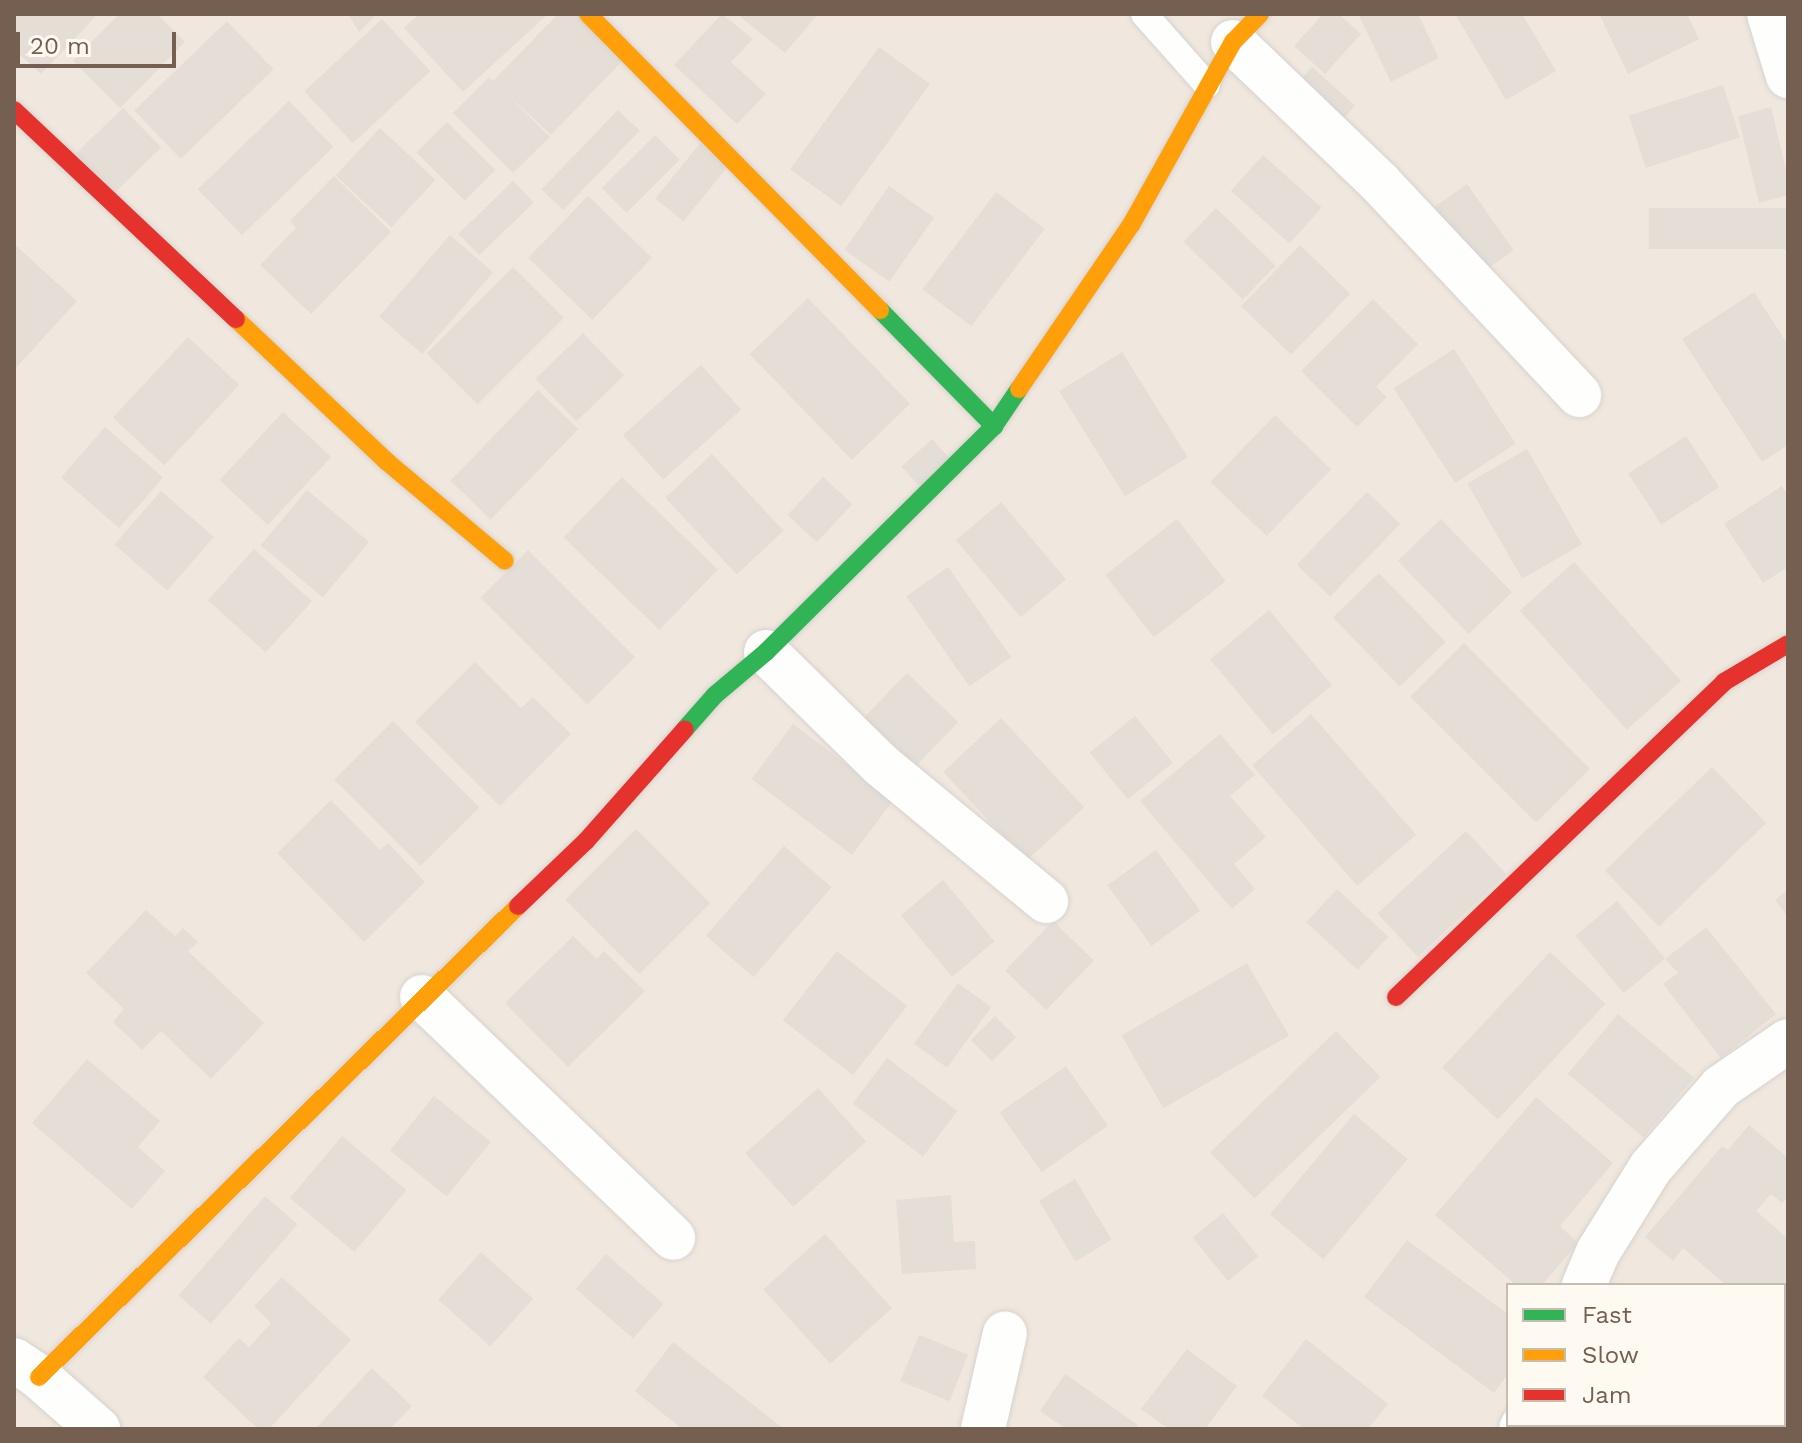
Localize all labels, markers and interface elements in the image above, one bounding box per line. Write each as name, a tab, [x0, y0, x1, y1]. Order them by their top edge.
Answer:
scale bar	[20, 16, 180, 66]
text: 20 m	[30, 32, 90, 60]
legend	[1506, 1283, 1786, 1427]
text: Fast	[1582, 1301, 1632, 1329]
text: Slow	[1582, 1341, 1639, 1369]
text: Jam	[1582, 1381, 1632, 1409]

